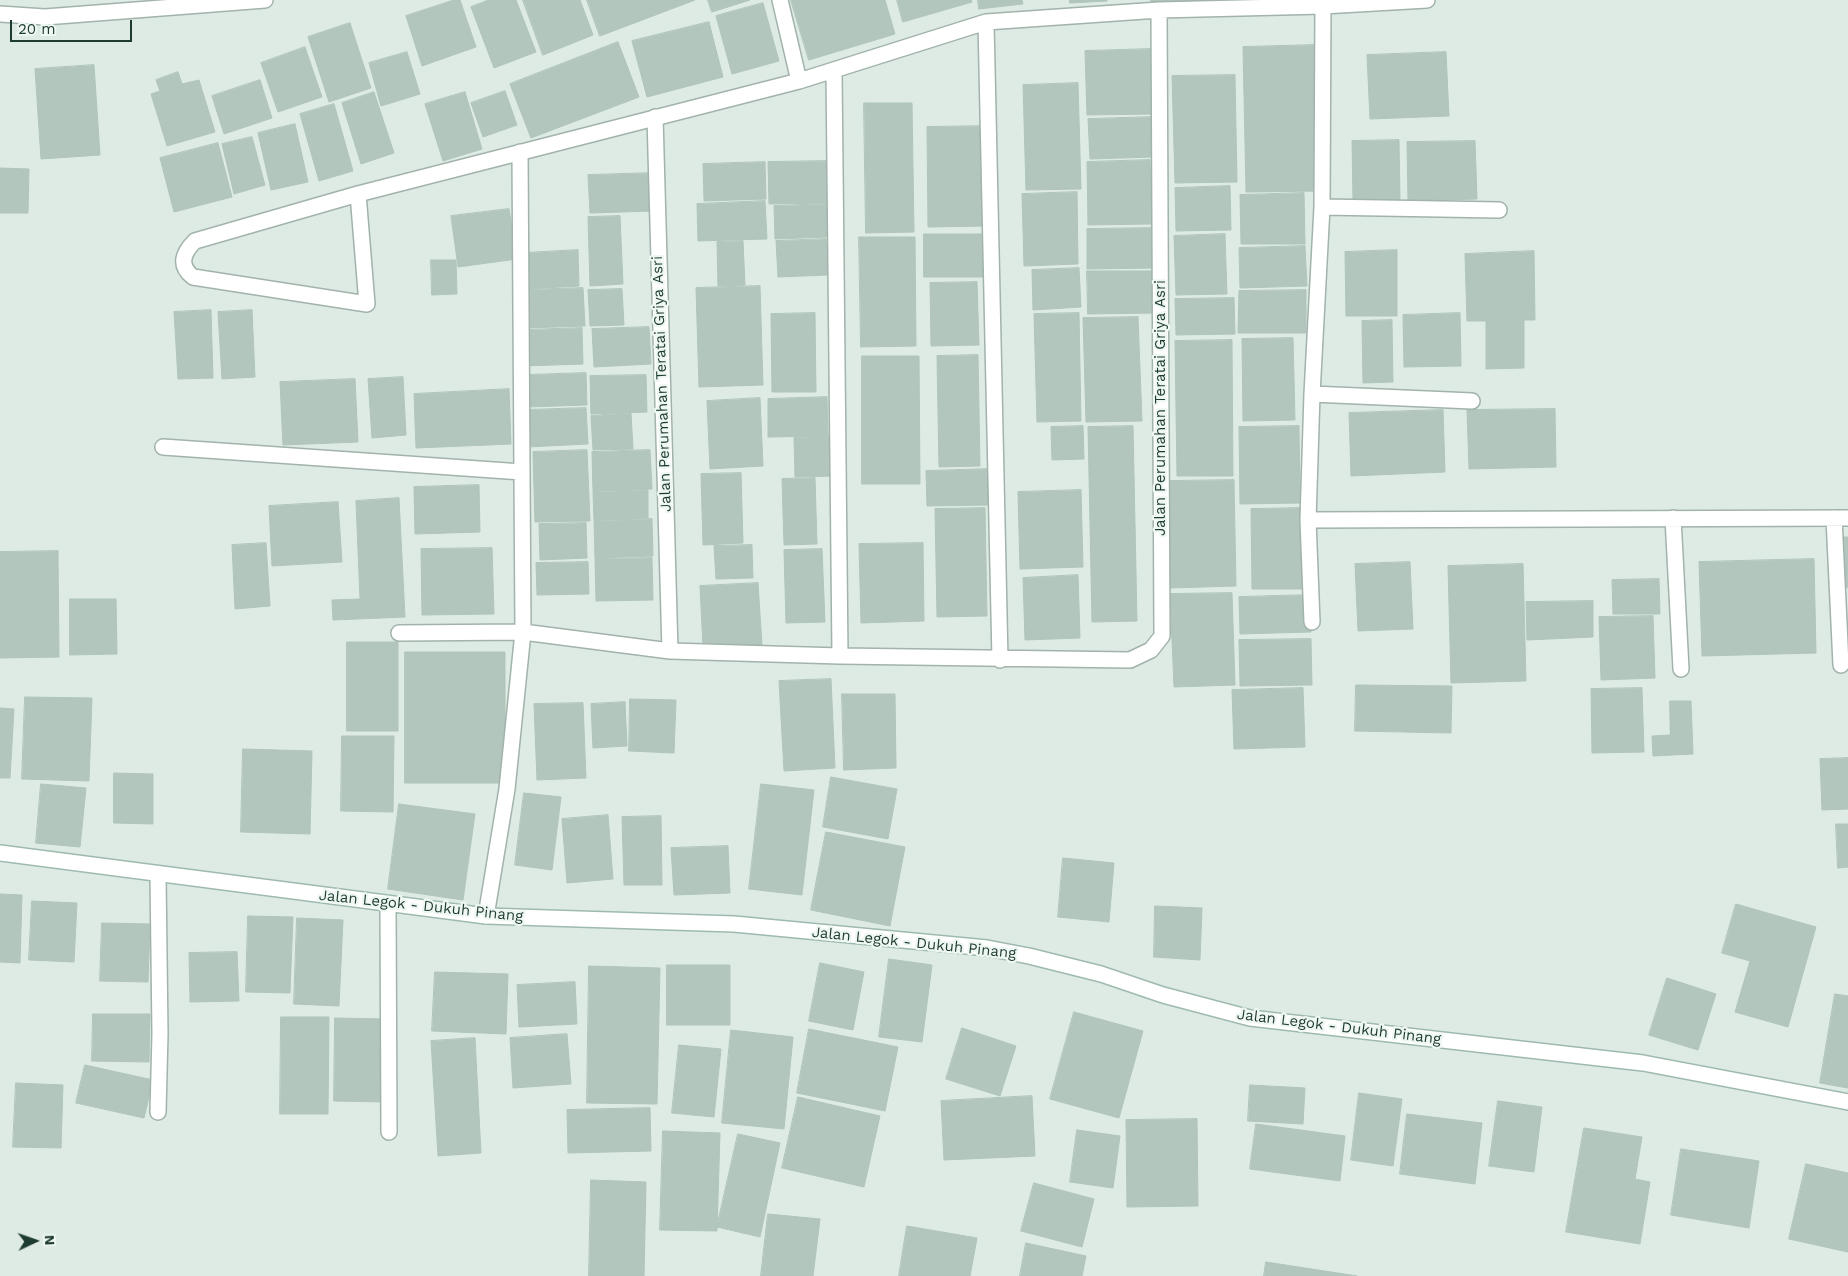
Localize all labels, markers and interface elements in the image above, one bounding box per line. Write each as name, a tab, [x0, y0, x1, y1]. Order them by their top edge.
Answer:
scale bar	[12, 10, 135, 42]
text: 20 m	[18, 20, 56, 38]
street label: Jalan Perumahan Teratai Griya Asri	[649, 256, 675, 512]
street label: Jalan Perumahan Teratai Griya Asri	[1152, 280, 1170, 536]
street label: Jalan Legok - Dukuh Pinang	[318, 886, 524, 926]
street label: Jalan Legok - Dukuh Pinang	[811, 923, 1017, 963]
street label: Jalan Legok - Dukuh Pinang	[1236, 1006, 1442, 1048]
north arrow	[10, 1216, 60, 1266]
text: N	[42, 1235, 58, 1246]

